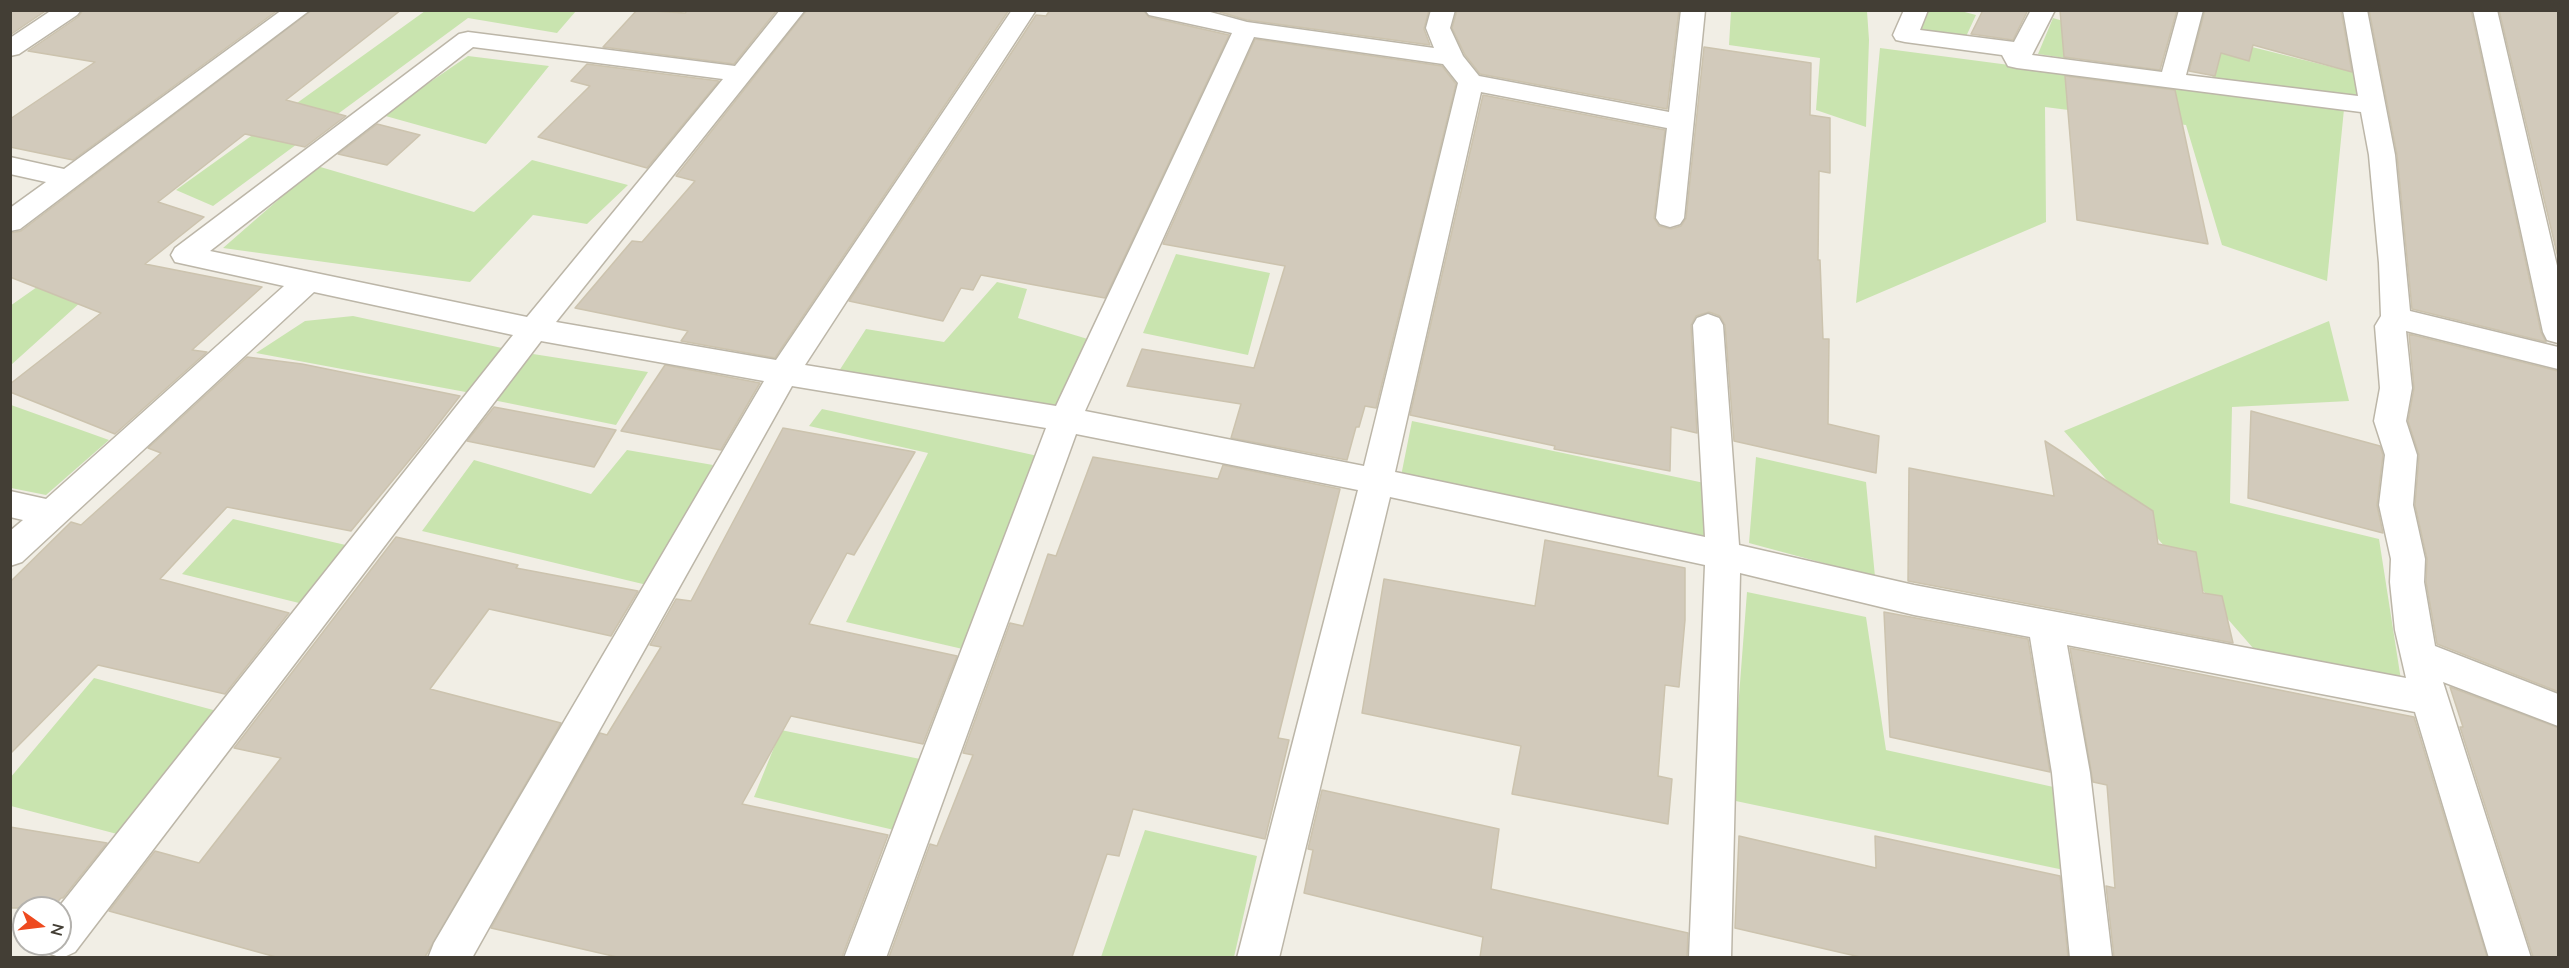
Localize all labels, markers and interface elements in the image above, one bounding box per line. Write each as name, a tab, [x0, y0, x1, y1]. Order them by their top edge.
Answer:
north arrow	[12, 896, 72, 956]
text: N	[46, 922, 69, 938]

